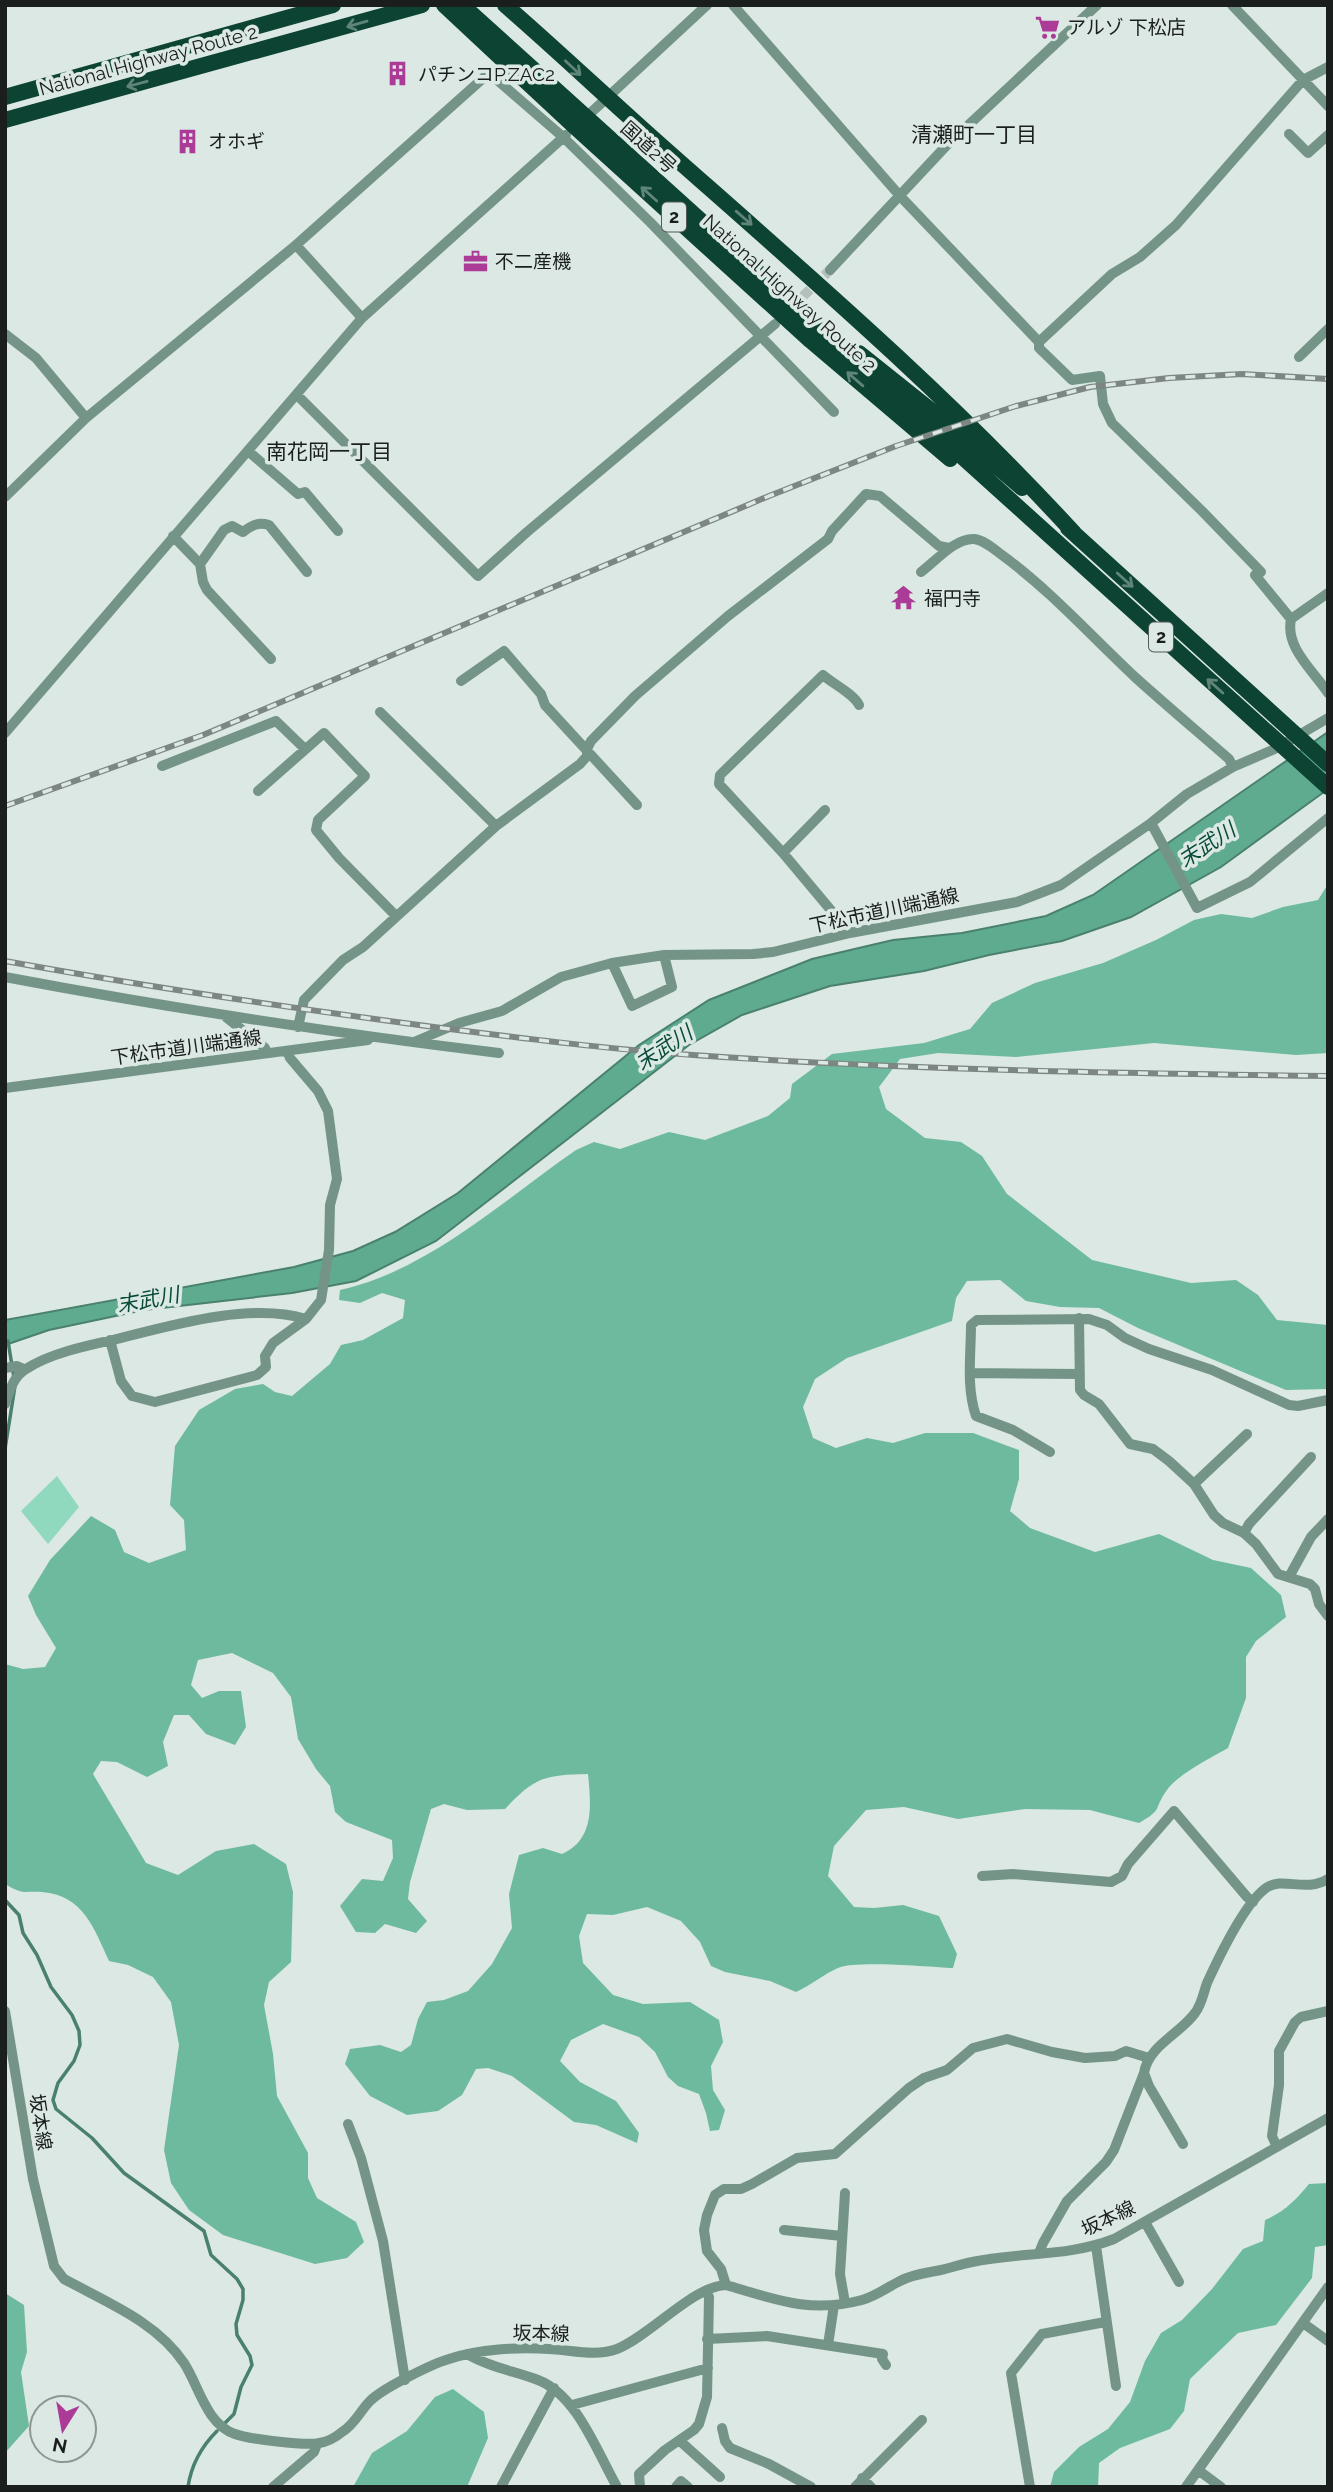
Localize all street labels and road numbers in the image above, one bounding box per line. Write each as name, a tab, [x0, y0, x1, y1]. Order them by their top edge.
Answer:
street label: National Highway Route 2	[37, 20, 259, 100]
street label: 国道2号	[617, 116, 681, 178]
road number: 2	[662, 202, 686, 232]
street label: National Highway Route 2	[699, 210, 881, 376]
road number: 2	[1149, 622, 1173, 652]
street label: 下松市道川端通線	[807, 883, 961, 937]
street label: 下松市道川端通線	[109, 1026, 263, 1068]
street label: 坂本線	[26, 2092, 56, 2152]
street label: 坂本線	[1078, 2196, 1138, 2240]
street label: 坂本線	[512, 2322, 570, 2344]

